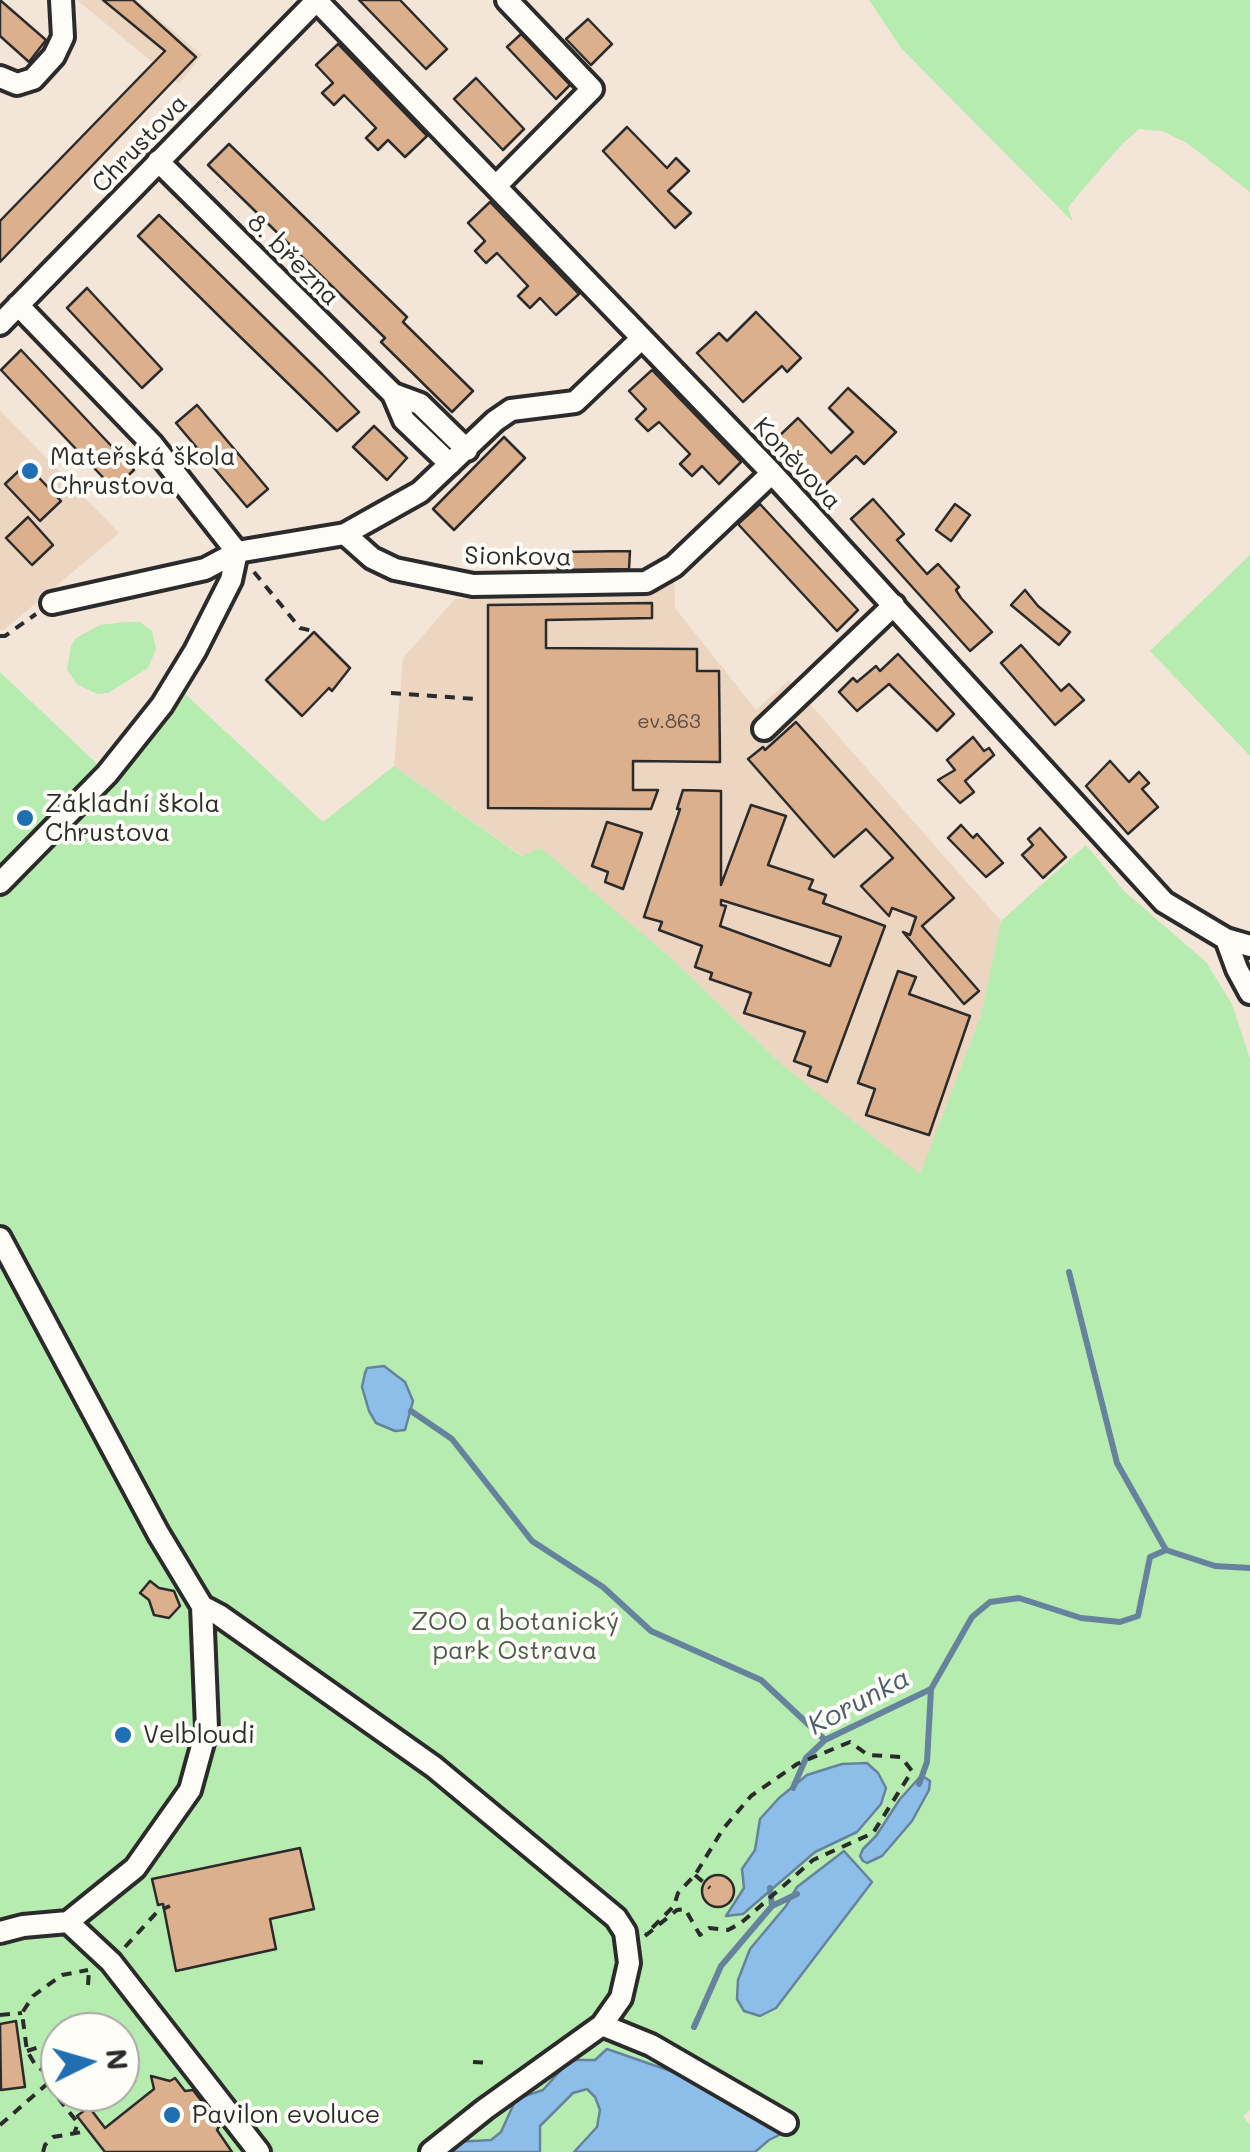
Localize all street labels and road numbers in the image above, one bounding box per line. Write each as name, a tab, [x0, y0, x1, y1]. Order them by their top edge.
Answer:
street label: Chrustova	[86, 89, 194, 199]
street label: 8. března	[241, 208, 345, 312]
street label: Koněvova	[747, 412, 847, 516]
street label: Sionkova	[464, 541, 572, 573]

